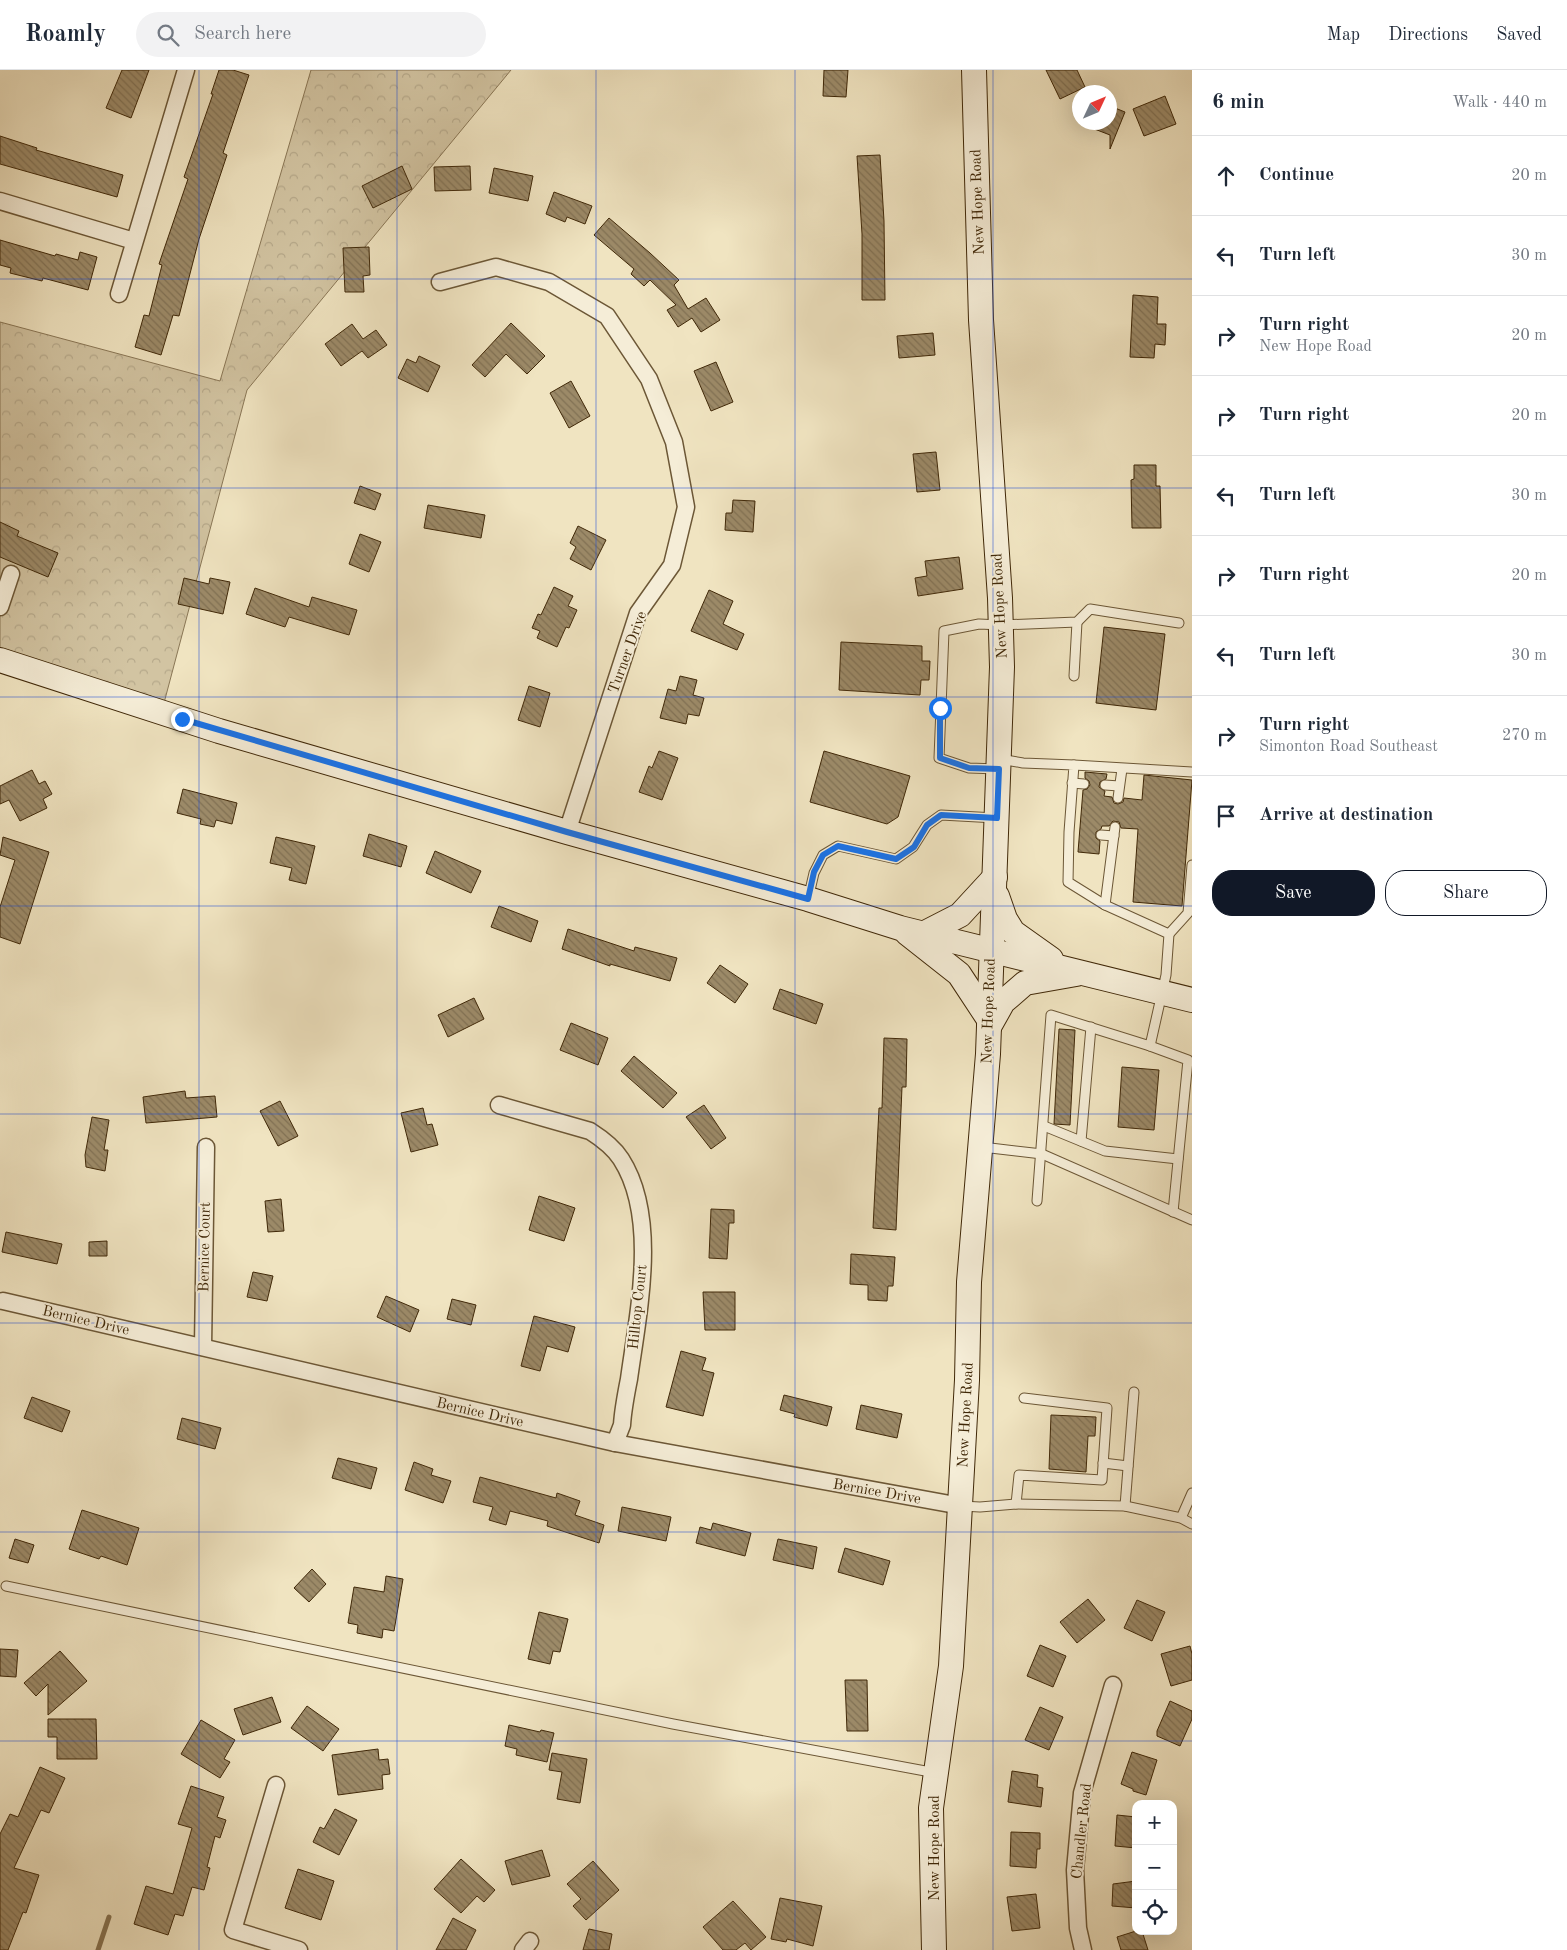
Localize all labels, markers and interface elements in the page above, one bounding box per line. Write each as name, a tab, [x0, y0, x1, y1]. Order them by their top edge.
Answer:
search box	[136, 12, 486, 57]
icon: search	[154, 21, 182, 49]
text: Roamly	[25, 23, 106, 47]
text: Search here	[194, 25, 291, 44]
text: Map	[1327, 26, 1360, 44]
text: Directions	[1388, 26, 1468, 44]
text: Saved	[1496, 26, 1542, 44]
north arrow	[1072, 85, 1117, 130]
text: 6 min	[1212, 92, 1265, 113]
text: Walk · 440 m	[1452, 95, 1547, 111]
street label: New Hope Road	[969, 149, 988, 255]
icon: ahead	[1212, 162, 1240, 190]
text: Continue	[1259, 166, 1334, 185]
text: 20 m	[1511, 168, 1547, 184]
icon: left	[1212, 242, 1240, 270]
text: Turn left	[1259, 246, 1336, 265]
text: 30 m	[1511, 248, 1547, 264]
text: Turn right	[1259, 316, 1349, 335]
icon: right	[1212, 322, 1240, 350]
text: 20 m	[1511, 328, 1547, 344]
text: New Hope Road	[1259, 339, 1372, 355]
icon: right	[1212, 402, 1240, 430]
text: Turn right	[1259, 406, 1349, 425]
text: 20 m	[1511, 408, 1547, 424]
icon: left	[1212, 482, 1240, 510]
text: Turn left	[1259, 486, 1336, 505]
text: 30 m	[1511, 488, 1547, 504]
street label: New Hope Road	[990, 553, 1011, 659]
icon: right	[1212, 562, 1240, 590]
text: Turn right	[1259, 566, 1349, 585]
text: 20 m	[1511, 568, 1547, 584]
street label: Turner Drive	[607, 609, 650, 696]
icon: left	[1212, 642, 1240, 670]
text: Turn left	[1259, 646, 1336, 665]
text: 30 m	[1511, 648, 1547, 664]
route start	[929, 697, 952, 720]
route end	[171, 708, 194, 731]
text: Turn right	[1259, 716, 1349, 735]
icon: right	[1212, 722, 1240, 750]
text: 270 m	[1502, 728, 1547, 744]
text: Simonton Road Southeast	[1259, 739, 1438, 755]
icon: arrive	[1212, 802, 1240, 830]
text: Arrive at destination	[1259, 806, 1433, 825]
button: Save	[1212, 870, 1375, 916]
button: Share	[1385, 870, 1547, 916]
street label: New Hope Road	[980, 958, 999, 1064]
street label: Bernice Court	[197, 1202, 214, 1292]
street label: Hilltop Court	[627, 1264, 650, 1350]
street label: Bernice Drive	[41, 1304, 131, 1339]
street label: New Hope Road	[956, 1362, 977, 1468]
street label: Bernice Drive	[435, 1396, 525, 1431]
street label: Bernice Drive	[831, 1477, 922, 1508]
street label: Chandler Road	[1070, 1782, 1095, 1880]
street label: New Hope Road	[928, 1795, 943, 1901]
map controls	[1132, 1800, 1177, 1935]
button: +	[1132, 1800, 1177, 1845]
button: −	[1132, 1845, 1177, 1890]
button: locate	[1132, 1890, 1177, 1935]

